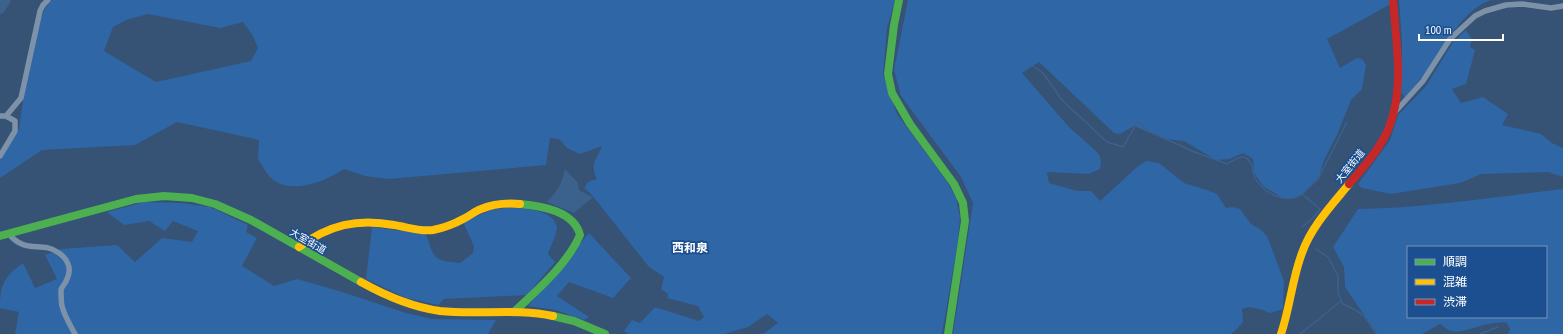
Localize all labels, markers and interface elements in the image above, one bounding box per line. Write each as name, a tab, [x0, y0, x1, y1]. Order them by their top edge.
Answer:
scale bar	[1419, 16, 1503, 42]
text: 100 m	[1425, 22, 1452, 37]
street label: 大室街道	[1332, 146, 1368, 186]
street label: 大室街道	[287, 225, 329, 257]
district label: 西和泉	[672, 240, 708, 255]
legend	[1407, 246, 1547, 318]
text: 順調	[1443, 254, 1467, 269]
text: 混雑	[1443, 274, 1467, 289]
text: 渋滞	[1443, 294, 1467, 309]

